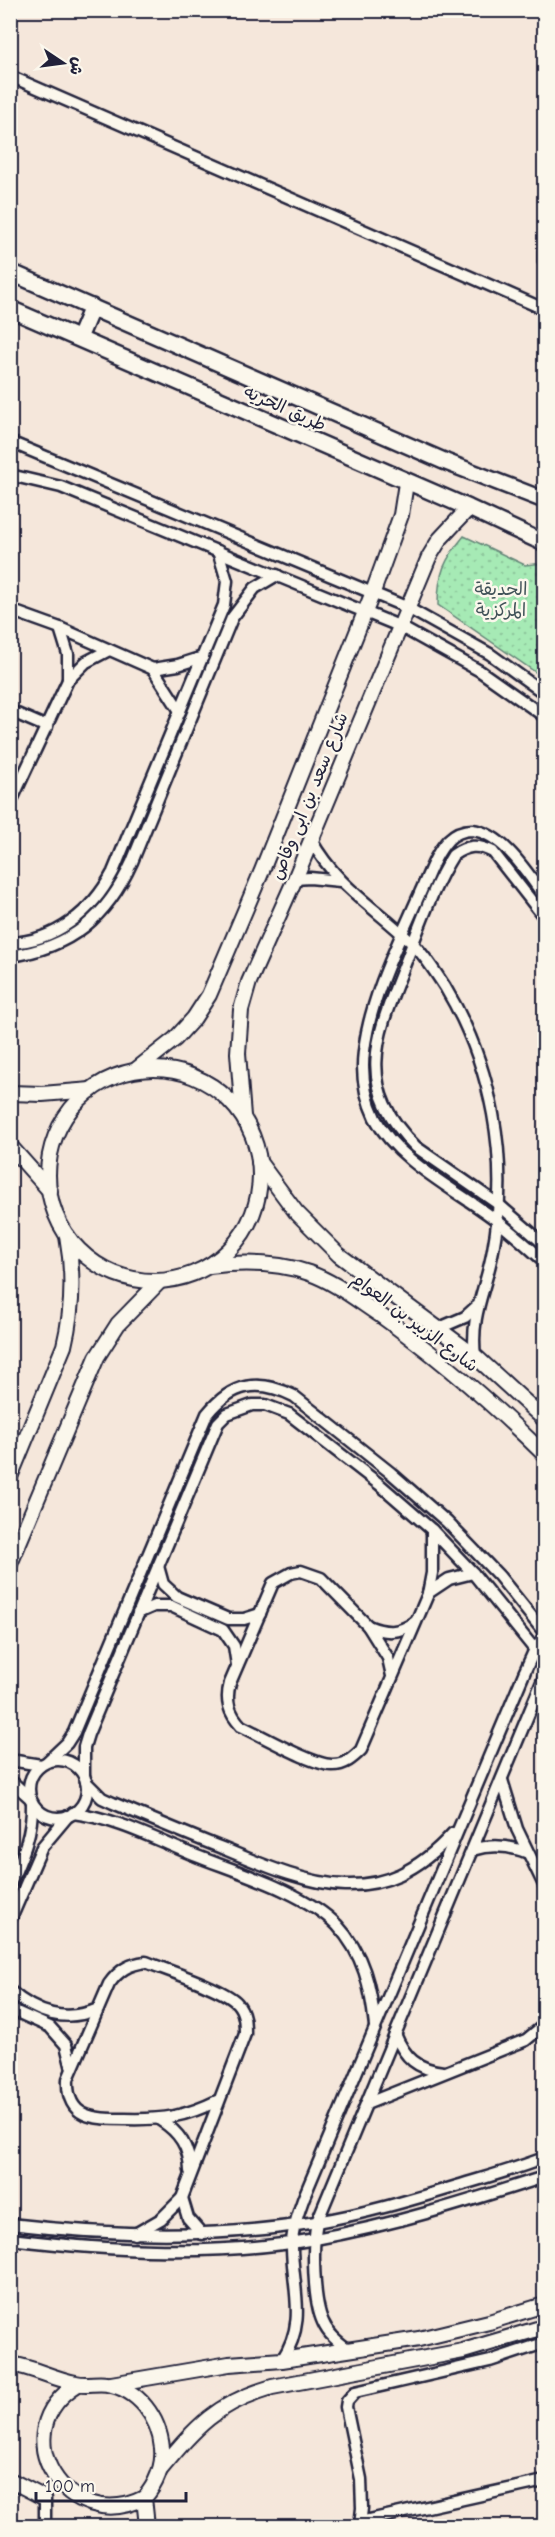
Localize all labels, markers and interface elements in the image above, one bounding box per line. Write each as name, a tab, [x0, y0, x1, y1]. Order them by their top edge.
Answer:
north arrow	[33, 33, 93, 93]
text: ش	[66, 56, 87, 77]
street label: طريق الحريه	[240, 381, 329, 436]
park label: الحديقة المركزية	[474, 579, 528, 621]
street label: شارع سعد بن ابى وقاص	[266, 709, 354, 883]
street label: شارع الزبير بن العوام	[346, 1268, 482, 1379]
scale bar	[36, 2465, 186, 2503]
text: 100 m	[45, 2476, 95, 2497]

